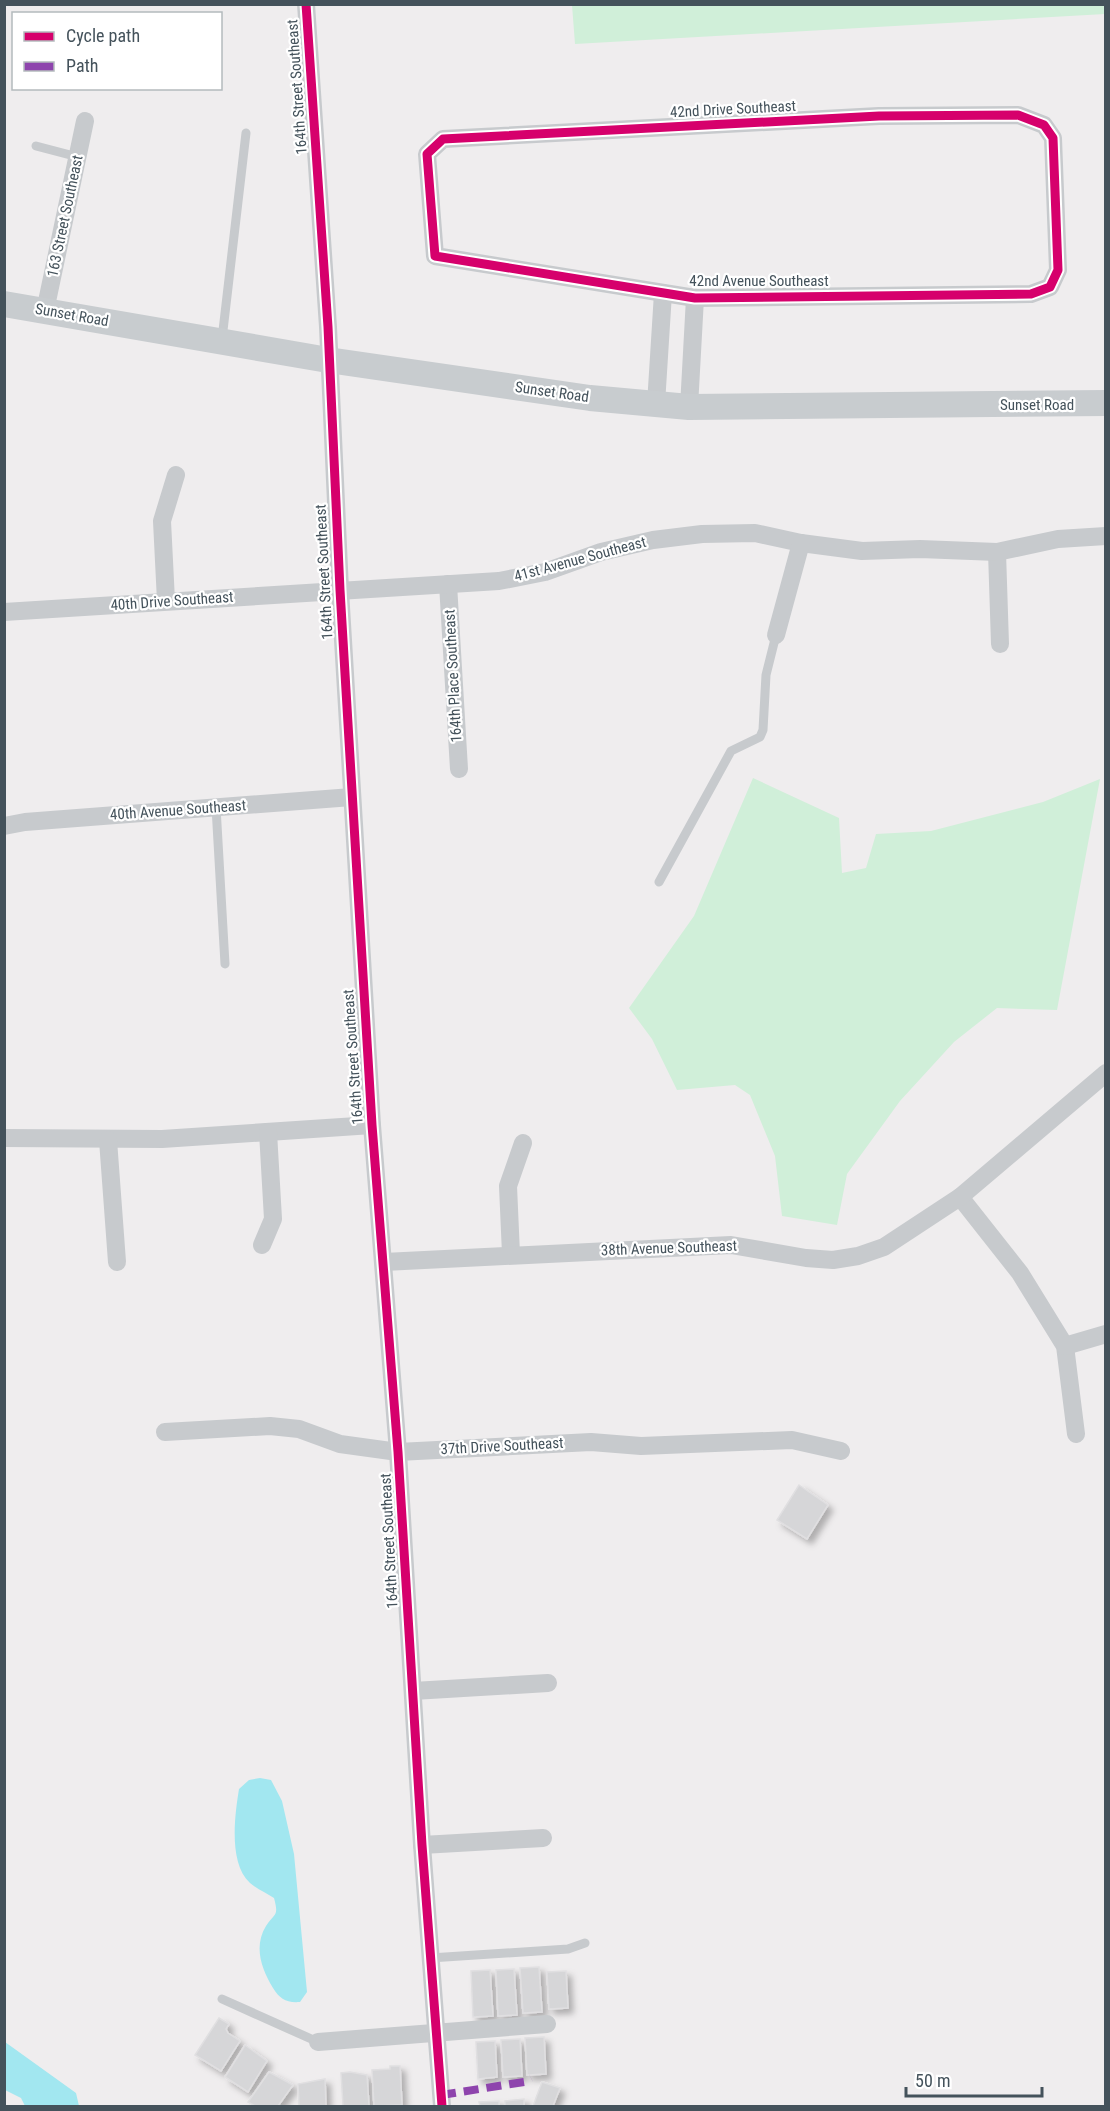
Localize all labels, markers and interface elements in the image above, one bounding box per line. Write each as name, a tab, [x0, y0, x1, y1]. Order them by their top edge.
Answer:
legend	[12, 12, 222, 90]
street label: 164th Street Southeast	[283, 19, 311, 155]
text: Cycle path	[66, 25, 140, 46]
text: Path	[66, 55, 99, 76]
street label: 42nd Drive Southeast	[670, 97, 796, 121]
street label: 163 Street Southeast	[43, 153, 87, 279]
street label: 42nd Avenue Southeast	[689, 272, 829, 290]
street label: Sunset Road	[34, 300, 110, 330]
street label: Sunset Road	[514, 378, 590, 406]
street label: Sunset Road	[1000, 396, 1074, 414]
street label: 164th Street Southeast	[311, 504, 337, 640]
street label: 41st Avenue Southeast	[512, 533, 648, 585]
street label: 40th Drive Southeast	[110, 588, 234, 614]
street label: 164th Place Southeast	[441, 609, 465, 743]
street label: 40th Avenue Southeast	[109, 796, 247, 824]
street label: 164th Street Southeast	[339, 989, 367, 1125]
street label: 38th Avenue Southeast	[601, 1237, 737, 1259]
street label: 37th Drive Southeast	[440, 1434, 564, 1458]
street label: 164th Street Southeast	[376, 1473, 402, 1609]
scale bar	[906, 2060, 1042, 2098]
text: 50 m	[915, 2070, 950, 2091]

